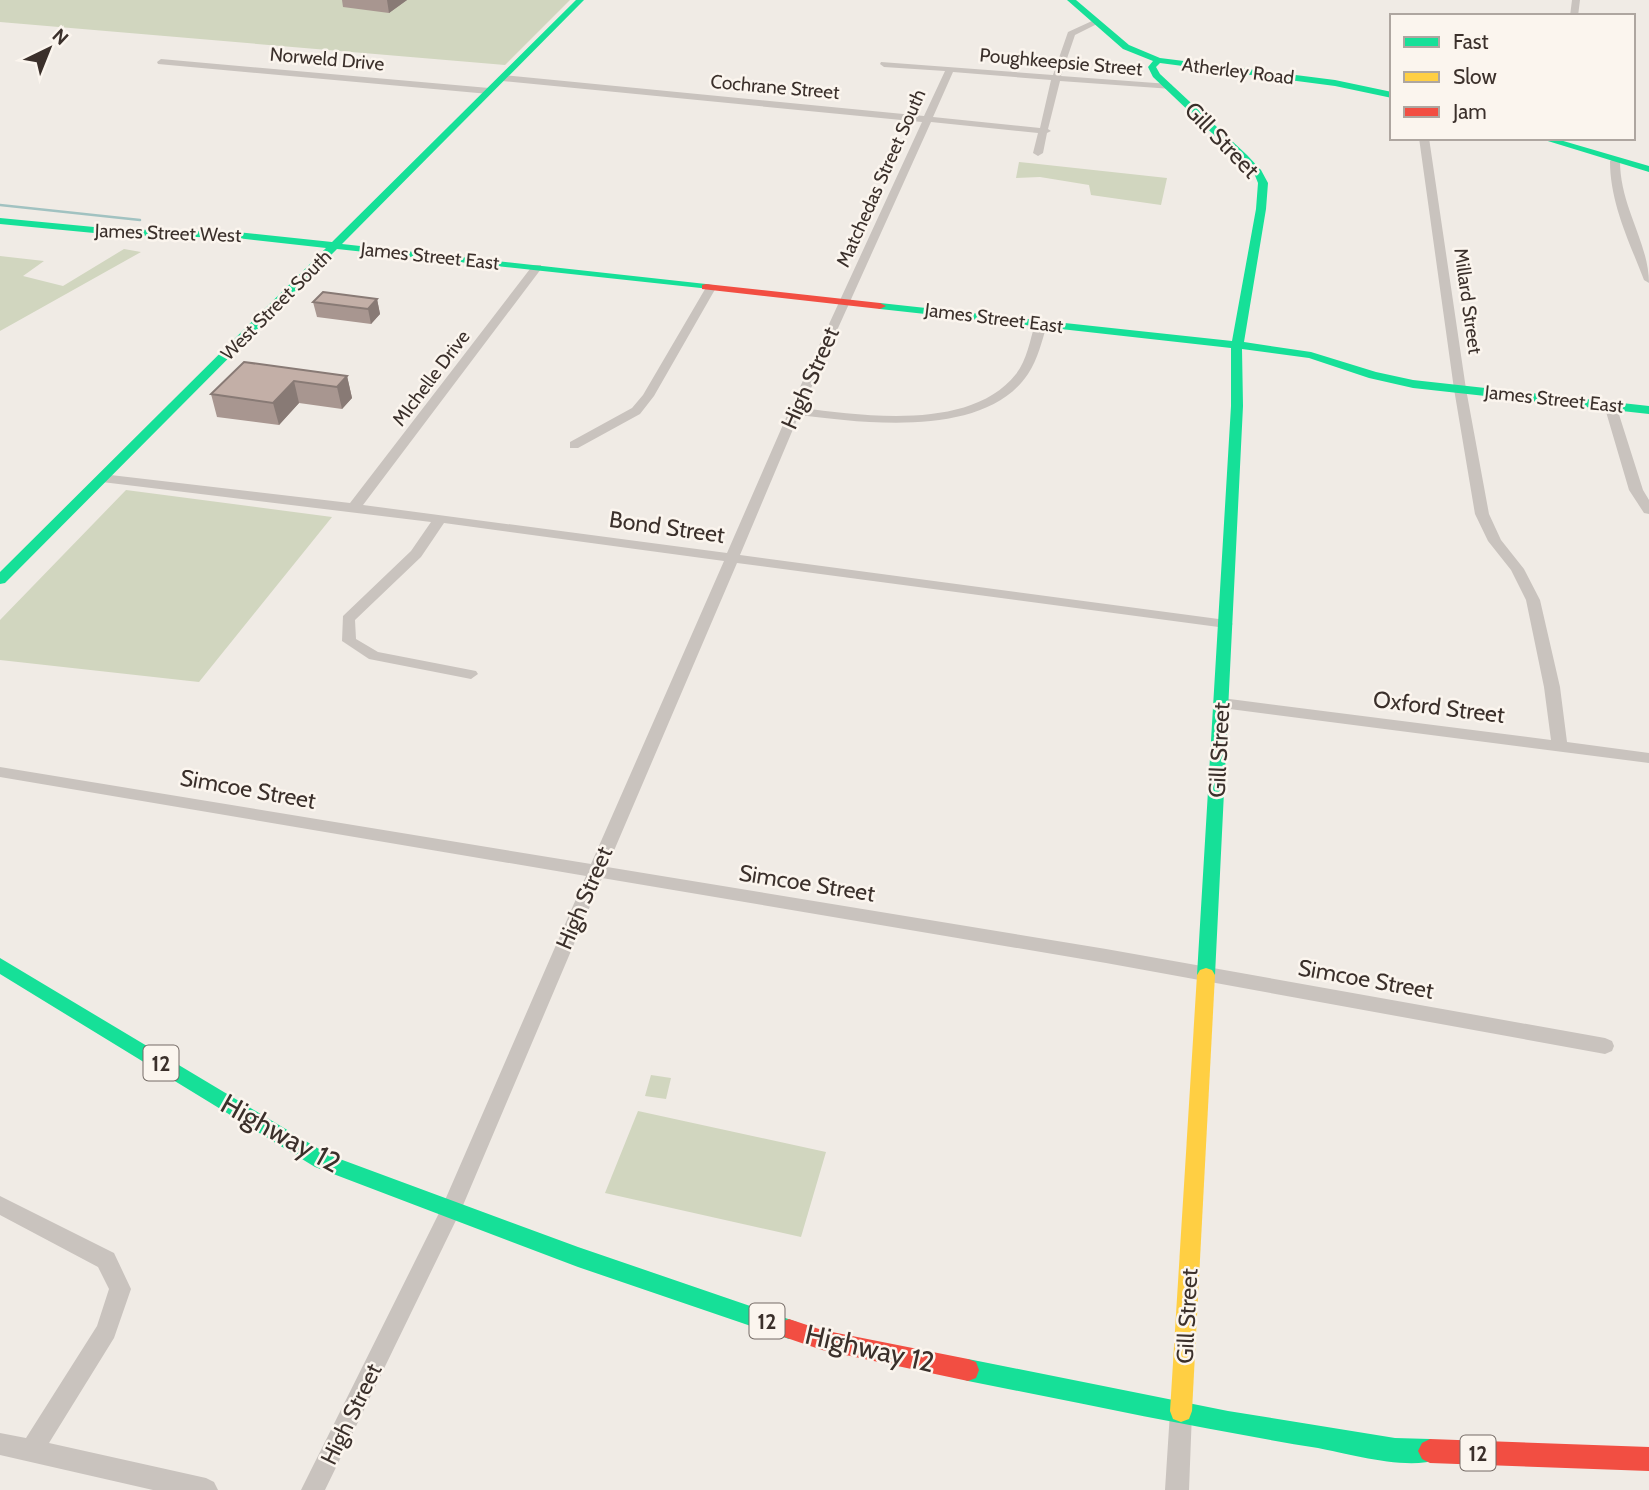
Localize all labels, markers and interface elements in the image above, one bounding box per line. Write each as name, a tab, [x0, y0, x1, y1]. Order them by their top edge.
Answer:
north arrow	[14, 14, 84, 84]
legend	[1390, 14, 1635, 140]
text: N	[47, 24, 73, 50]
text: Fast	[1453, 29, 1489, 54]
street label: Norweld Drive	[269, 43, 385, 75]
street label: Poughkeepsie Street	[978, 43, 1144, 81]
street label: Atherley Road	[1181, 53, 1295, 89]
text: Slow	[1453, 64, 1497, 89]
street label: Cochrane Street	[710, 70, 841, 104]
street label: Matchedas Street South	[831, 85, 931, 271]
street label: Gill Street	[1179, 96, 1265, 184]
text: Jam	[1452, 99, 1487, 124]
street label: James Street West	[93, 219, 242, 247]
street label: James Street East	[359, 237, 501, 275]
street label: West Street South	[216, 245, 336, 365]
street label: Millard Street	[1449, 247, 1487, 356]
street label: James Street East	[922, 298, 1065, 338]
street label: High Street	[775, 322, 845, 434]
street label: MIchelle Drive	[387, 325, 475, 430]
street label: James Street East	[1483, 380, 1625, 418]
street label: Bond Street	[607, 505, 727, 549]
street label: Oxford Street	[1372, 685, 1507, 729]
street label: Gill Street	[1203, 701, 1235, 798]
street label: Simcoe Street	[178, 763, 318, 815]
street label: High Street	[550, 842, 618, 954]
street label: Simcoe Street	[737, 858, 877, 908]
street label: Simcoe Street	[1296, 953, 1436, 1005]
road number: 12	[144, 1046, 178, 1080]
street label: Highway 12	[215, 1086, 347, 1180]
street label: Gill Street	[1171, 1267, 1203, 1364]
road number: 12	[750, 1304, 784, 1338]
street label: Highway 12	[802, 1317, 938, 1379]
street label: High Street	[314, 1359, 388, 1469]
road number: 12	[1460, 1436, 1496, 1470]

